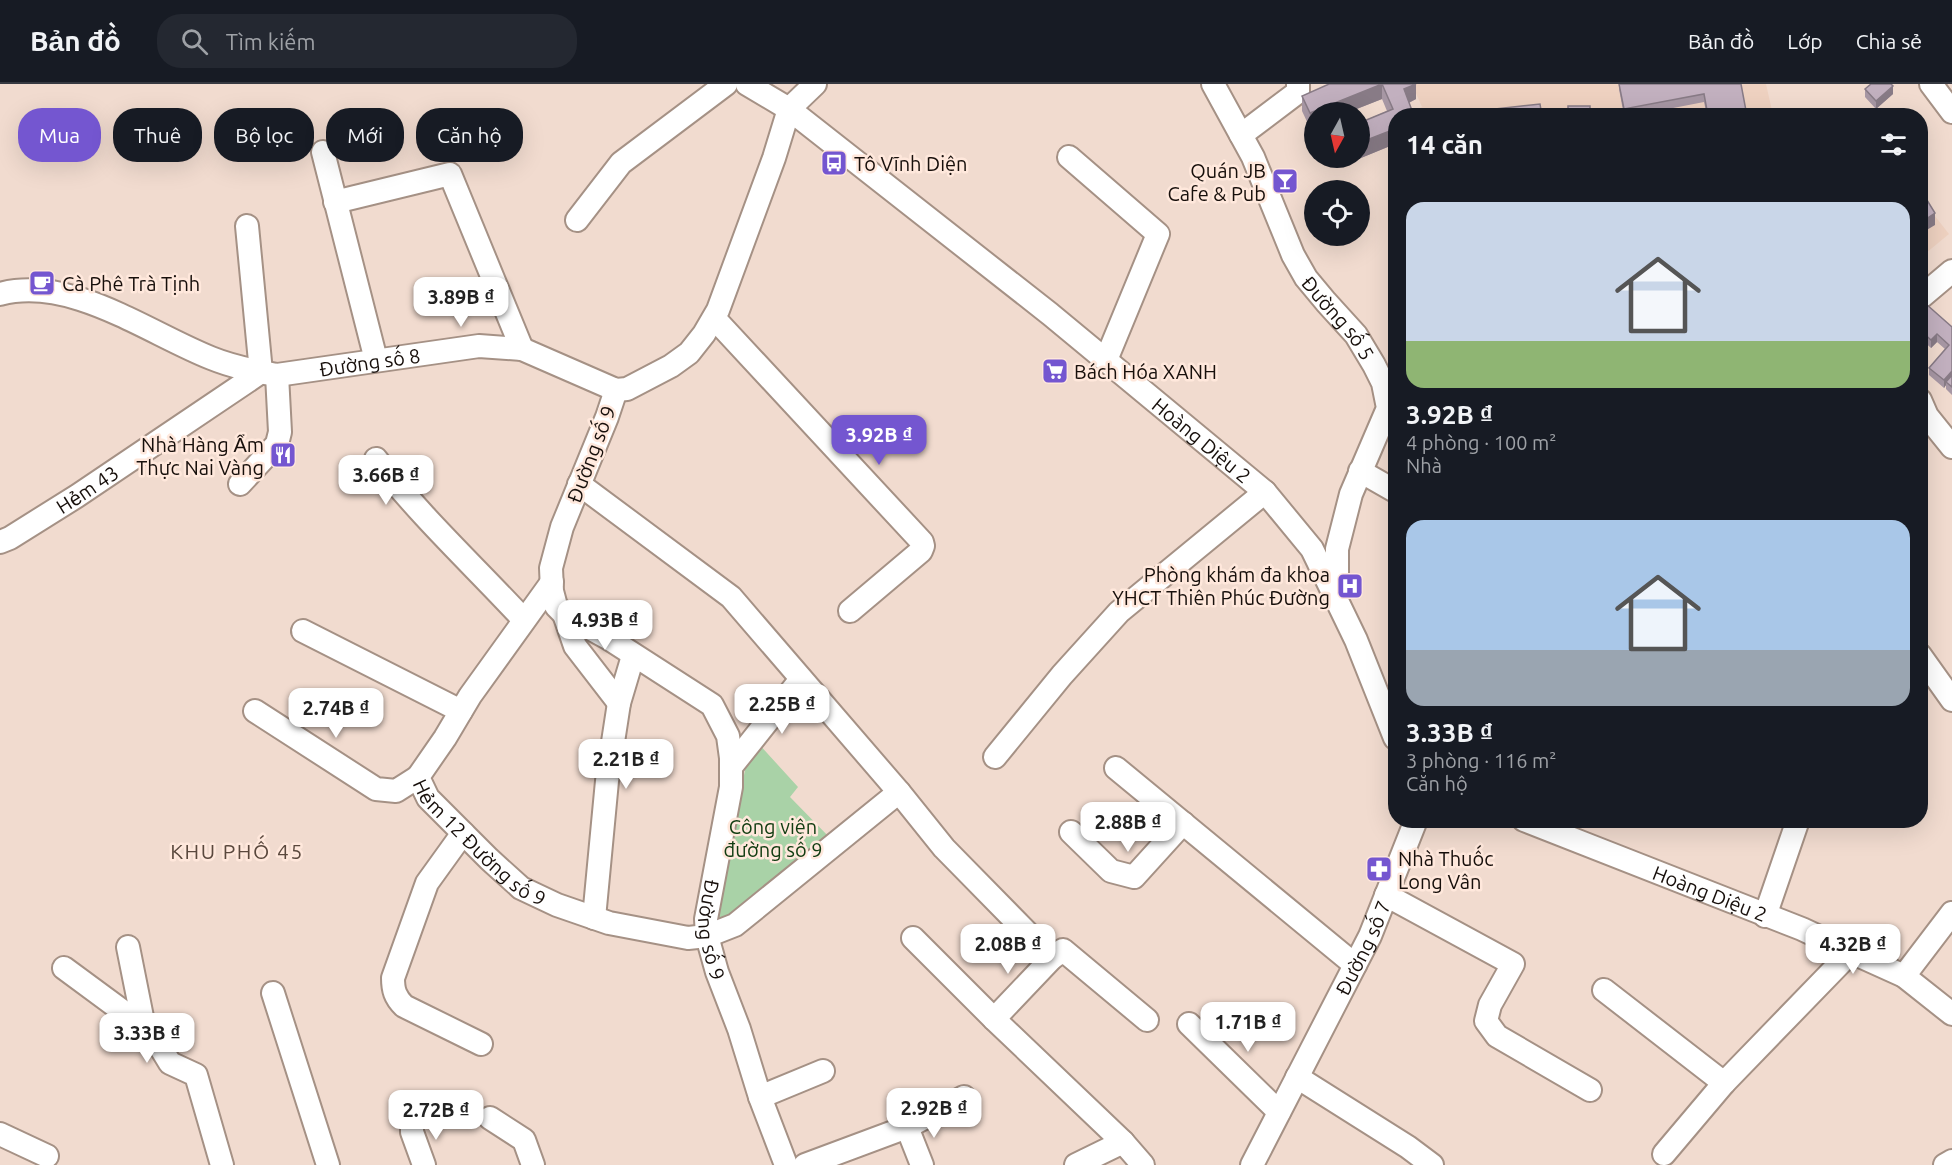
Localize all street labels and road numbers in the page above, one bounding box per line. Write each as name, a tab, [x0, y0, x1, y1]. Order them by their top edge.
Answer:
street label: Đường số 5	[1298, 271, 1380, 364]
street label: Đường số 8	[318, 342, 422, 380]
street label: Hoàng Diệu 2	[1148, 392, 1256, 487]
street label: Đường số 9	[559, 401, 620, 506]
street label: Hẻm 43	[52, 460, 122, 518]
street label: Hẻm 12 Đường số 9	[409, 775, 550, 910]
street label: Hoàng Diệu 2	[1650, 860, 1771, 926]
street label: Đường số 9	[694, 878, 730, 983]
street label: Đường số 7	[1330, 897, 1394, 999]

